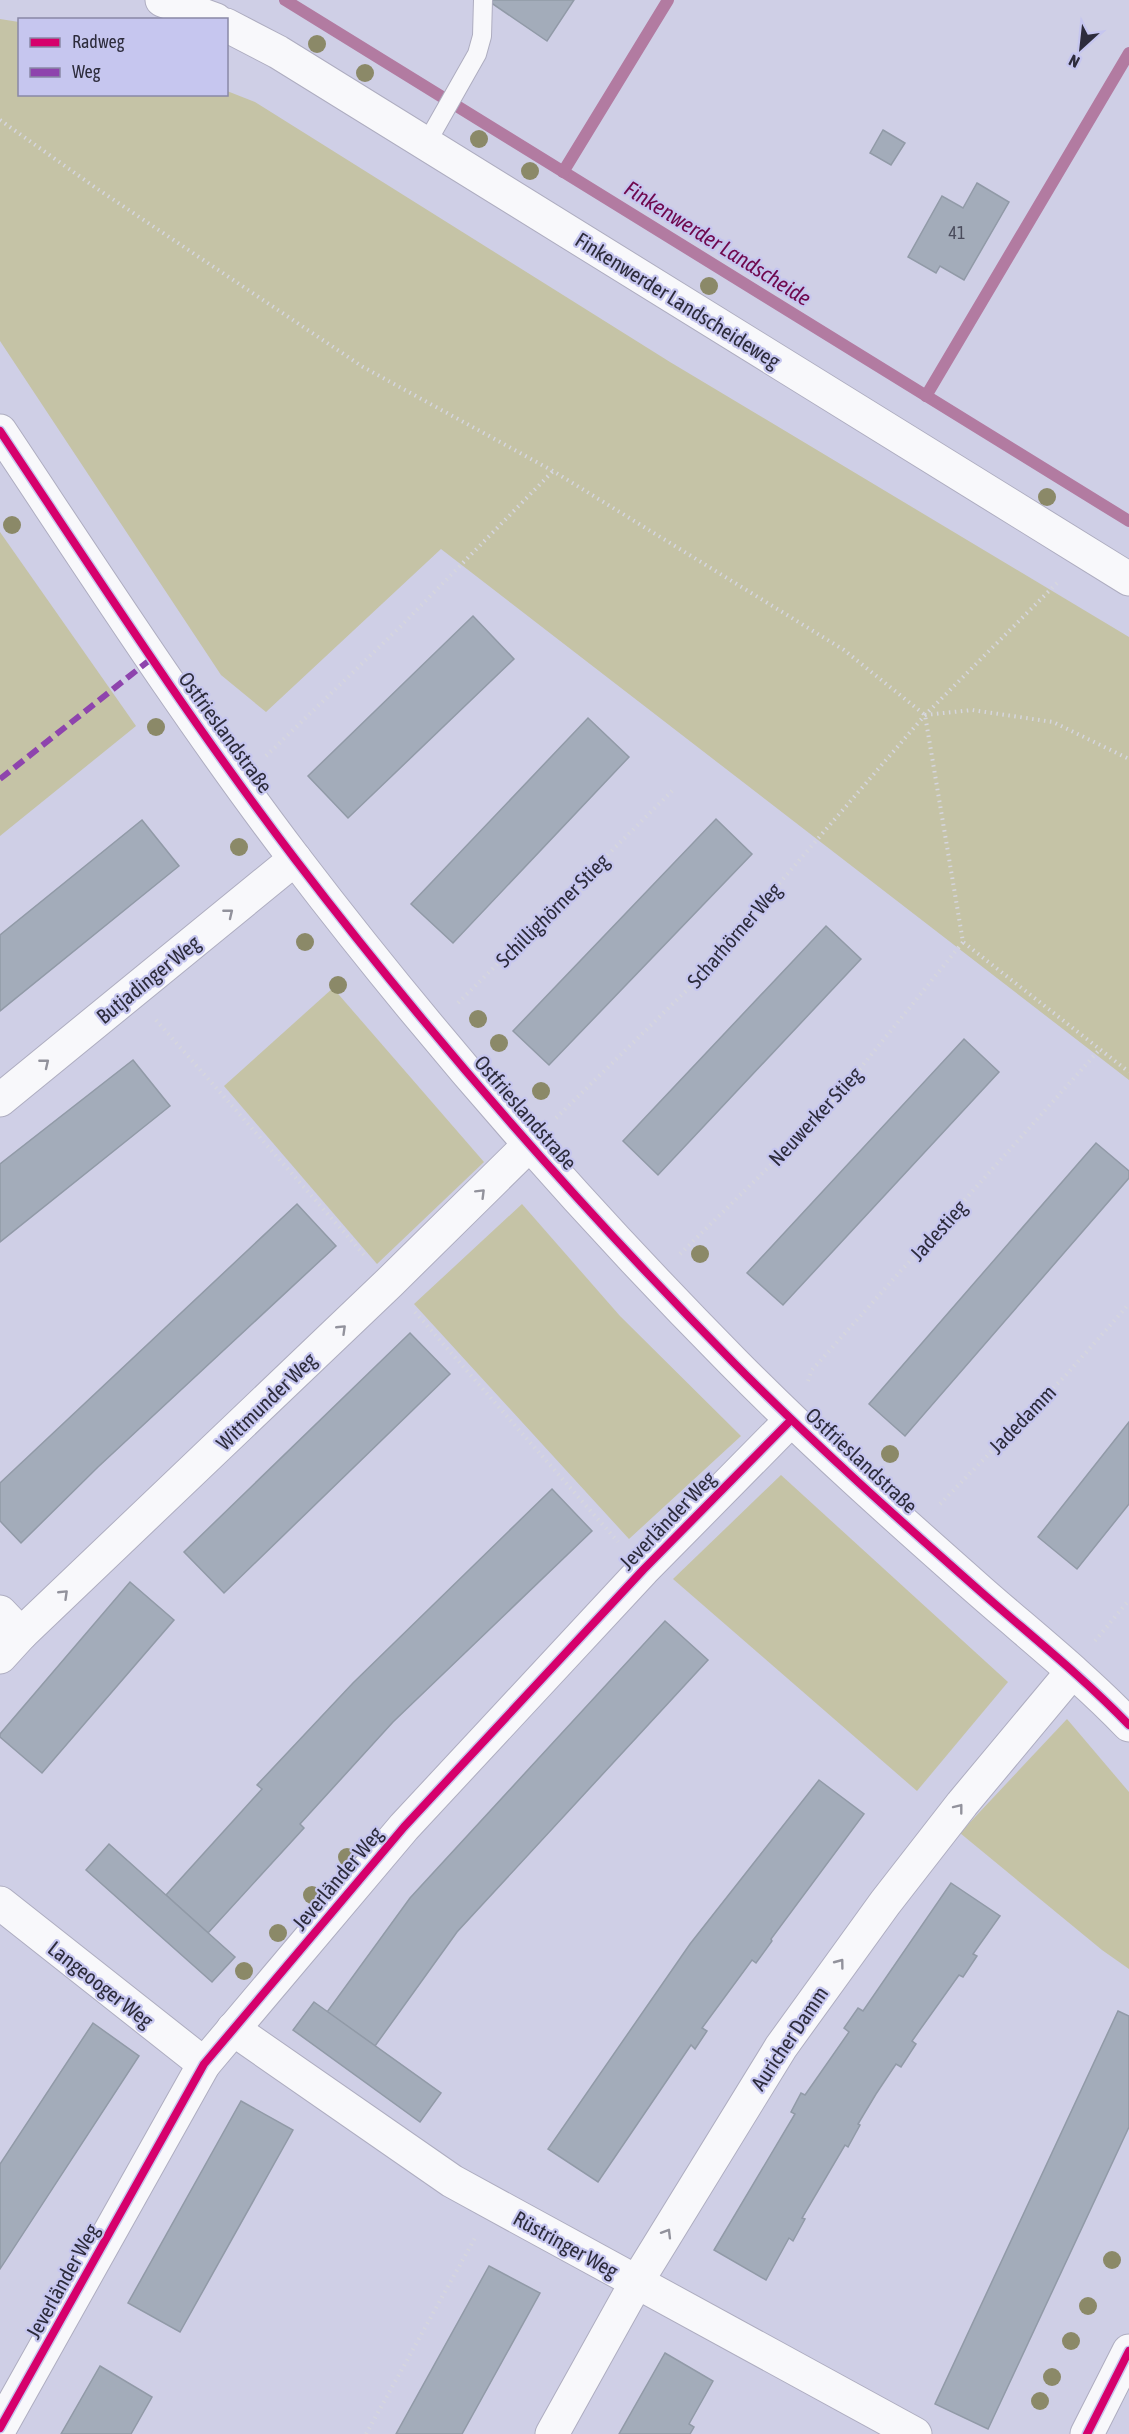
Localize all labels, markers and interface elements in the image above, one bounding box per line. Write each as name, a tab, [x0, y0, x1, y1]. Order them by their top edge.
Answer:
legend	[18, 18, 228, 96]
north arrow	[1051, 18, 1111, 78]
text: Radweg	[72, 31, 125, 52]
text: N	[1066, 51, 1082, 72]
text: Weg	[72, 61, 101, 82]
water label: Finkenwerder Landscheide	[620, 175, 816, 311]
house number: 41	[949, 222, 965, 243]
street label: Finkenwerder Landscheideweg	[571, 227, 785, 373]
street label: Ostfrieslandstraße	[174, 667, 278, 797]
street label: Schillighörner Stieg	[491, 849, 613, 971]
street label: Scharhörner Weg	[682, 878, 786, 992]
one-way arrow	[222, 909, 233, 920]
street label: Butjadinger Weg	[91, 930, 205, 1028]
street label: Ostfrieslandstraße	[470, 1050, 582, 1174]
one-way arrow	[38, 1059, 49, 1070]
street label: Neuwerker Stieg	[763, 1062, 867, 1170]
one-way arrow	[474, 1189, 485, 1200]
street label: Jadestieg	[905, 1195, 971, 1265]
one-way arrow	[335, 1325, 345, 1336]
street label: Wittmunder Weg	[211, 1347, 321, 1455]
street label: Jadedamm	[984, 1380, 1060, 1458]
street label: Ostfrieslandstraße	[801, 1402, 923, 1518]
street label: Jeverländer Weg	[614, 1466, 720, 1574]
one-way arrow	[57, 1590, 67, 1601]
one-way arrow	[951, 1804, 962, 1815]
street label: Jeverländer Weg	[287, 1821, 387, 1935]
street label: Langeooger Weg	[44, 1936, 158, 2032]
one-way arrow	[833, 1959, 844, 1970]
street label: Auricher Damm	[746, 1982, 832, 2094]
street label: Rüstringer Weg	[510, 2205, 622, 2283]
street label: Jeverländer Weg	[21, 2219, 103, 2343]
one-way arrow	[659, 2229, 671, 2239]

